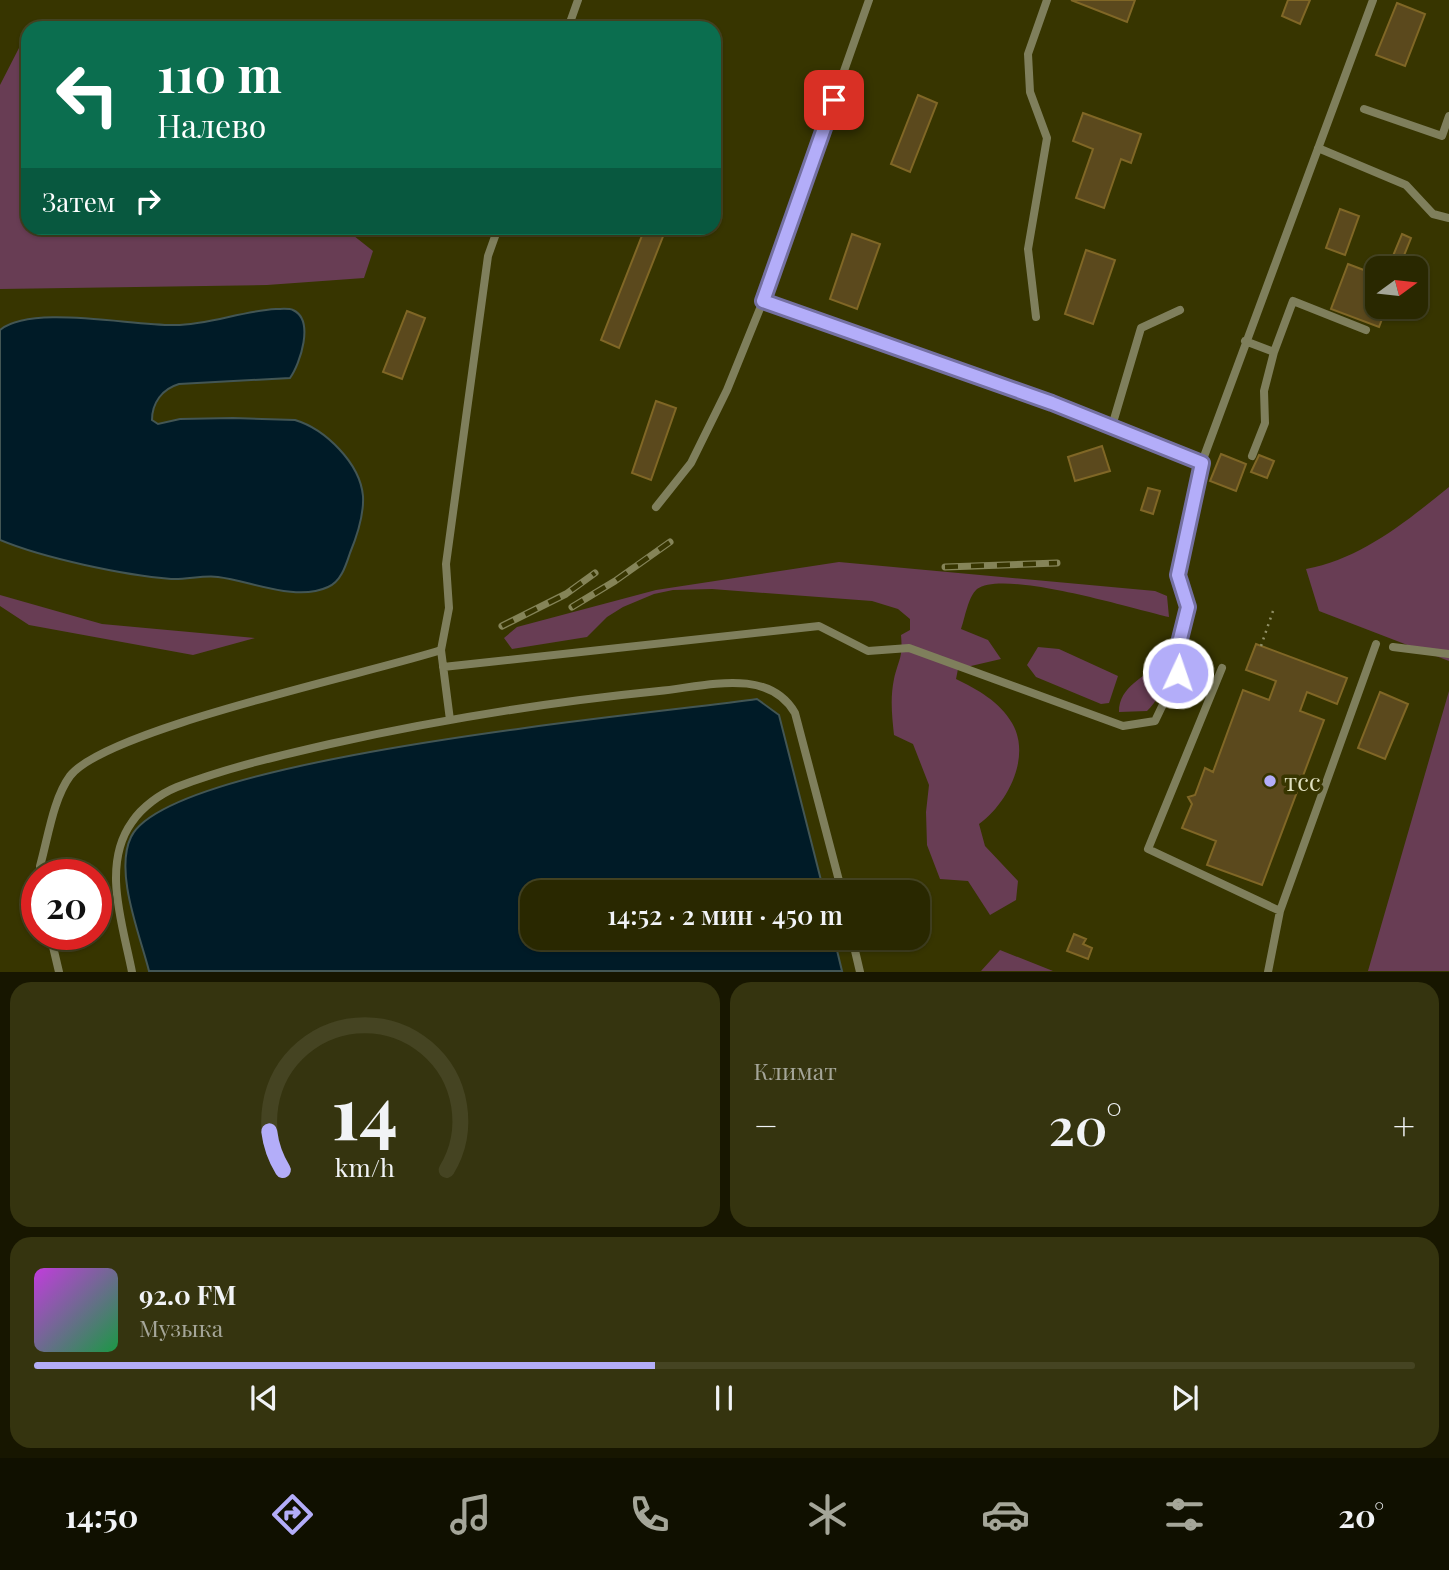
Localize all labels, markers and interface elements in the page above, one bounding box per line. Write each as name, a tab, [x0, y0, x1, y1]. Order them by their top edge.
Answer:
text: 110 m	[157, 40, 282, 105]
icon: left	[42, 49, 133, 140]
pin	[804, 70, 864, 130]
icon: arrive	[815, 81, 853, 119]
text: Налево	[157, 103, 266, 146]
icon: right	[129, 182, 167, 220]
text: Затем	[42, 184, 115, 219]
north arrow	[1365, 256, 1428, 318]
map controls	[1365, 256, 1428, 319]
position arrow	[1141, 636, 1215, 710]
place label: тсс	[1284, 765, 1321, 797]
marker: тсс	[1262, 773, 1278, 789]
speed limit sign: 20	[21, 859, 112, 950]
text: 14:52 · 2 мин · 450 m	[607, 897, 843, 932]
text: Климат	[754, 1055, 837, 1086]
text: 14	[332, 1062, 398, 1159]
text: 20°	[1048, 1090, 1122, 1159]
text: −	[754, 1099, 778, 1150]
text: +	[1393, 1099, 1415, 1150]
text: km/h	[335, 1150, 395, 1183]
text: 92.0 FM	[139, 1277, 236, 1312]
text: Музыка	[139, 1312, 223, 1343]
icon: previous	[245, 1379, 283, 1417]
icon: pause	[705, 1379, 743, 1417]
icon: next	[1166, 1379, 1204, 1417]
icon: directions	[268, 1490, 317, 1539]
icon: music	[446, 1490, 495, 1539]
icon: phone	[625, 1490, 674, 1539]
icon: climate	[803, 1490, 852, 1539]
icon: car	[981, 1490, 1030, 1539]
icon: filters	[1160, 1490, 1209, 1539]
text: 14:50	[65, 1493, 138, 1536]
text: 20°	[1338, 1493, 1384, 1536]

